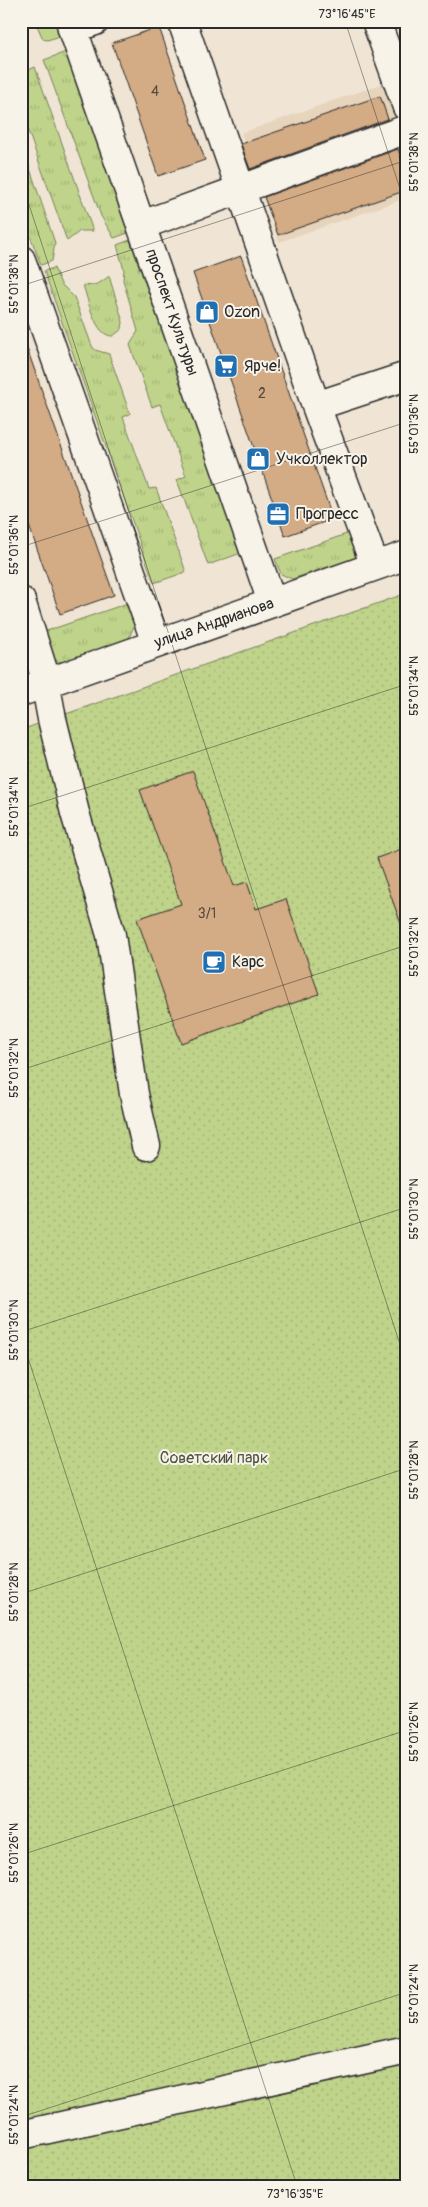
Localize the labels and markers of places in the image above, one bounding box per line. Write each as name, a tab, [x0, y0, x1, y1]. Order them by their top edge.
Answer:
shop icon: Ozon	[194, 299, 220, 325]
place label: Ozon	[224, 302, 260, 322]
supermarket icon: Ярче!	[213, 353, 239, 379]
place label: Ярче!	[244, 356, 281, 376]
shop icon: Учколлектор	[245, 446, 271, 472]
place label: Учколлектор	[276, 449, 368, 469]
office icon: Прогресс	[265, 501, 291, 527]
place label: Прогресс	[296, 504, 359, 524]
cafe icon: Карс	[201, 949, 227, 975]
place label: Карс	[232, 952, 264, 972]

